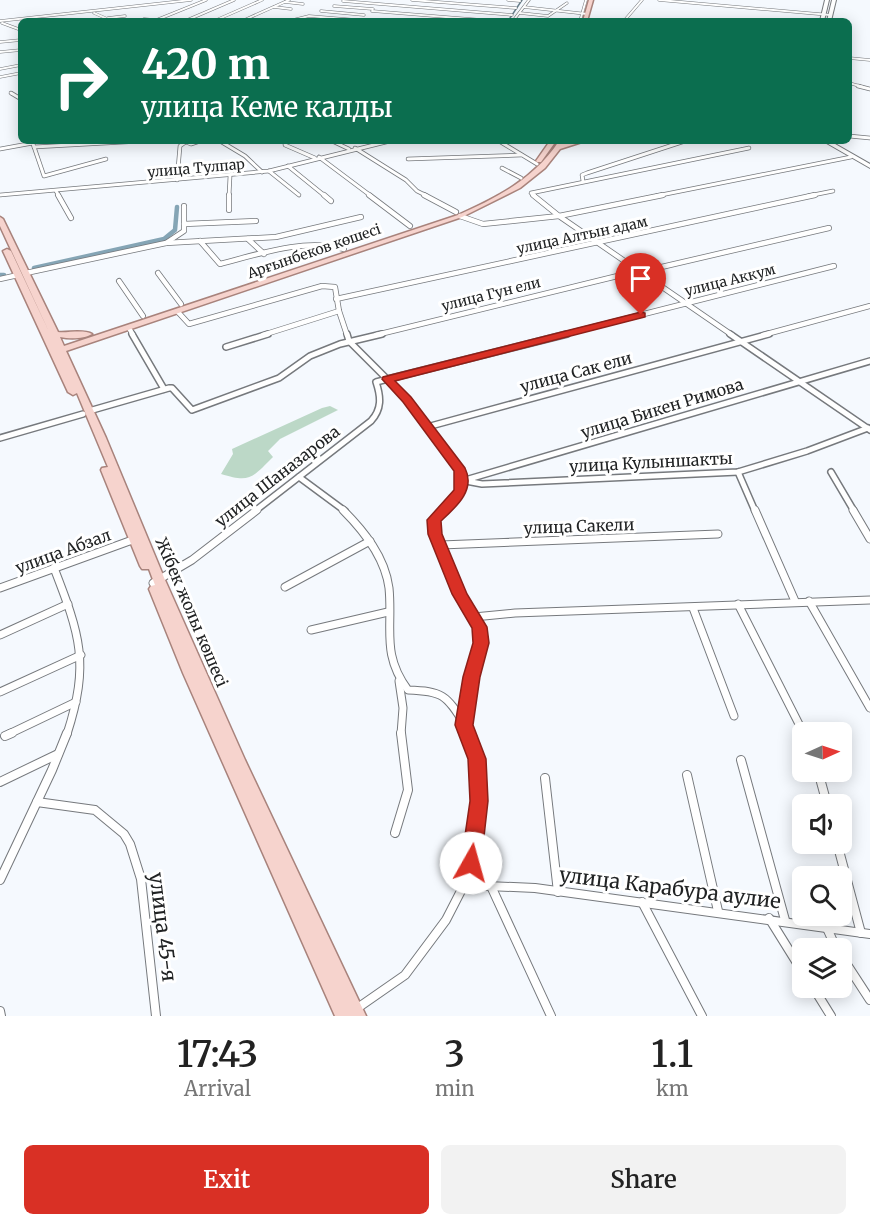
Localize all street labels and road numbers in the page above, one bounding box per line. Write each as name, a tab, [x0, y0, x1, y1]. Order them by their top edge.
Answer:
street label: улица Тулпар	[147, 155, 246, 181]
street label: улица Алтын адам	[515, 212, 650, 258]
street label: Арғынбеков көшесі	[244, 220, 384, 283]
street label: улица Аккум	[683, 260, 778, 300]
street label: улица Гун ели	[440, 273, 543, 315]
street label: улица Сак ели	[518, 347, 634, 397]
street label: улица Бикен Римова	[578, 374, 746, 442]
street label: улица Шаназарова	[211, 421, 344, 531]
street label: улица Кулыншакты	[569, 448, 733, 476]
street label: улица Сакели	[523, 514, 635, 538]
street label: улица Абзал	[13, 524, 114, 578]
street label: Жібек жолы көшесі	[151, 534, 233, 690]
street label: улица Карабура аулие	[558, 862, 782, 913]
street label: улица 45-я	[144, 871, 183, 983]

